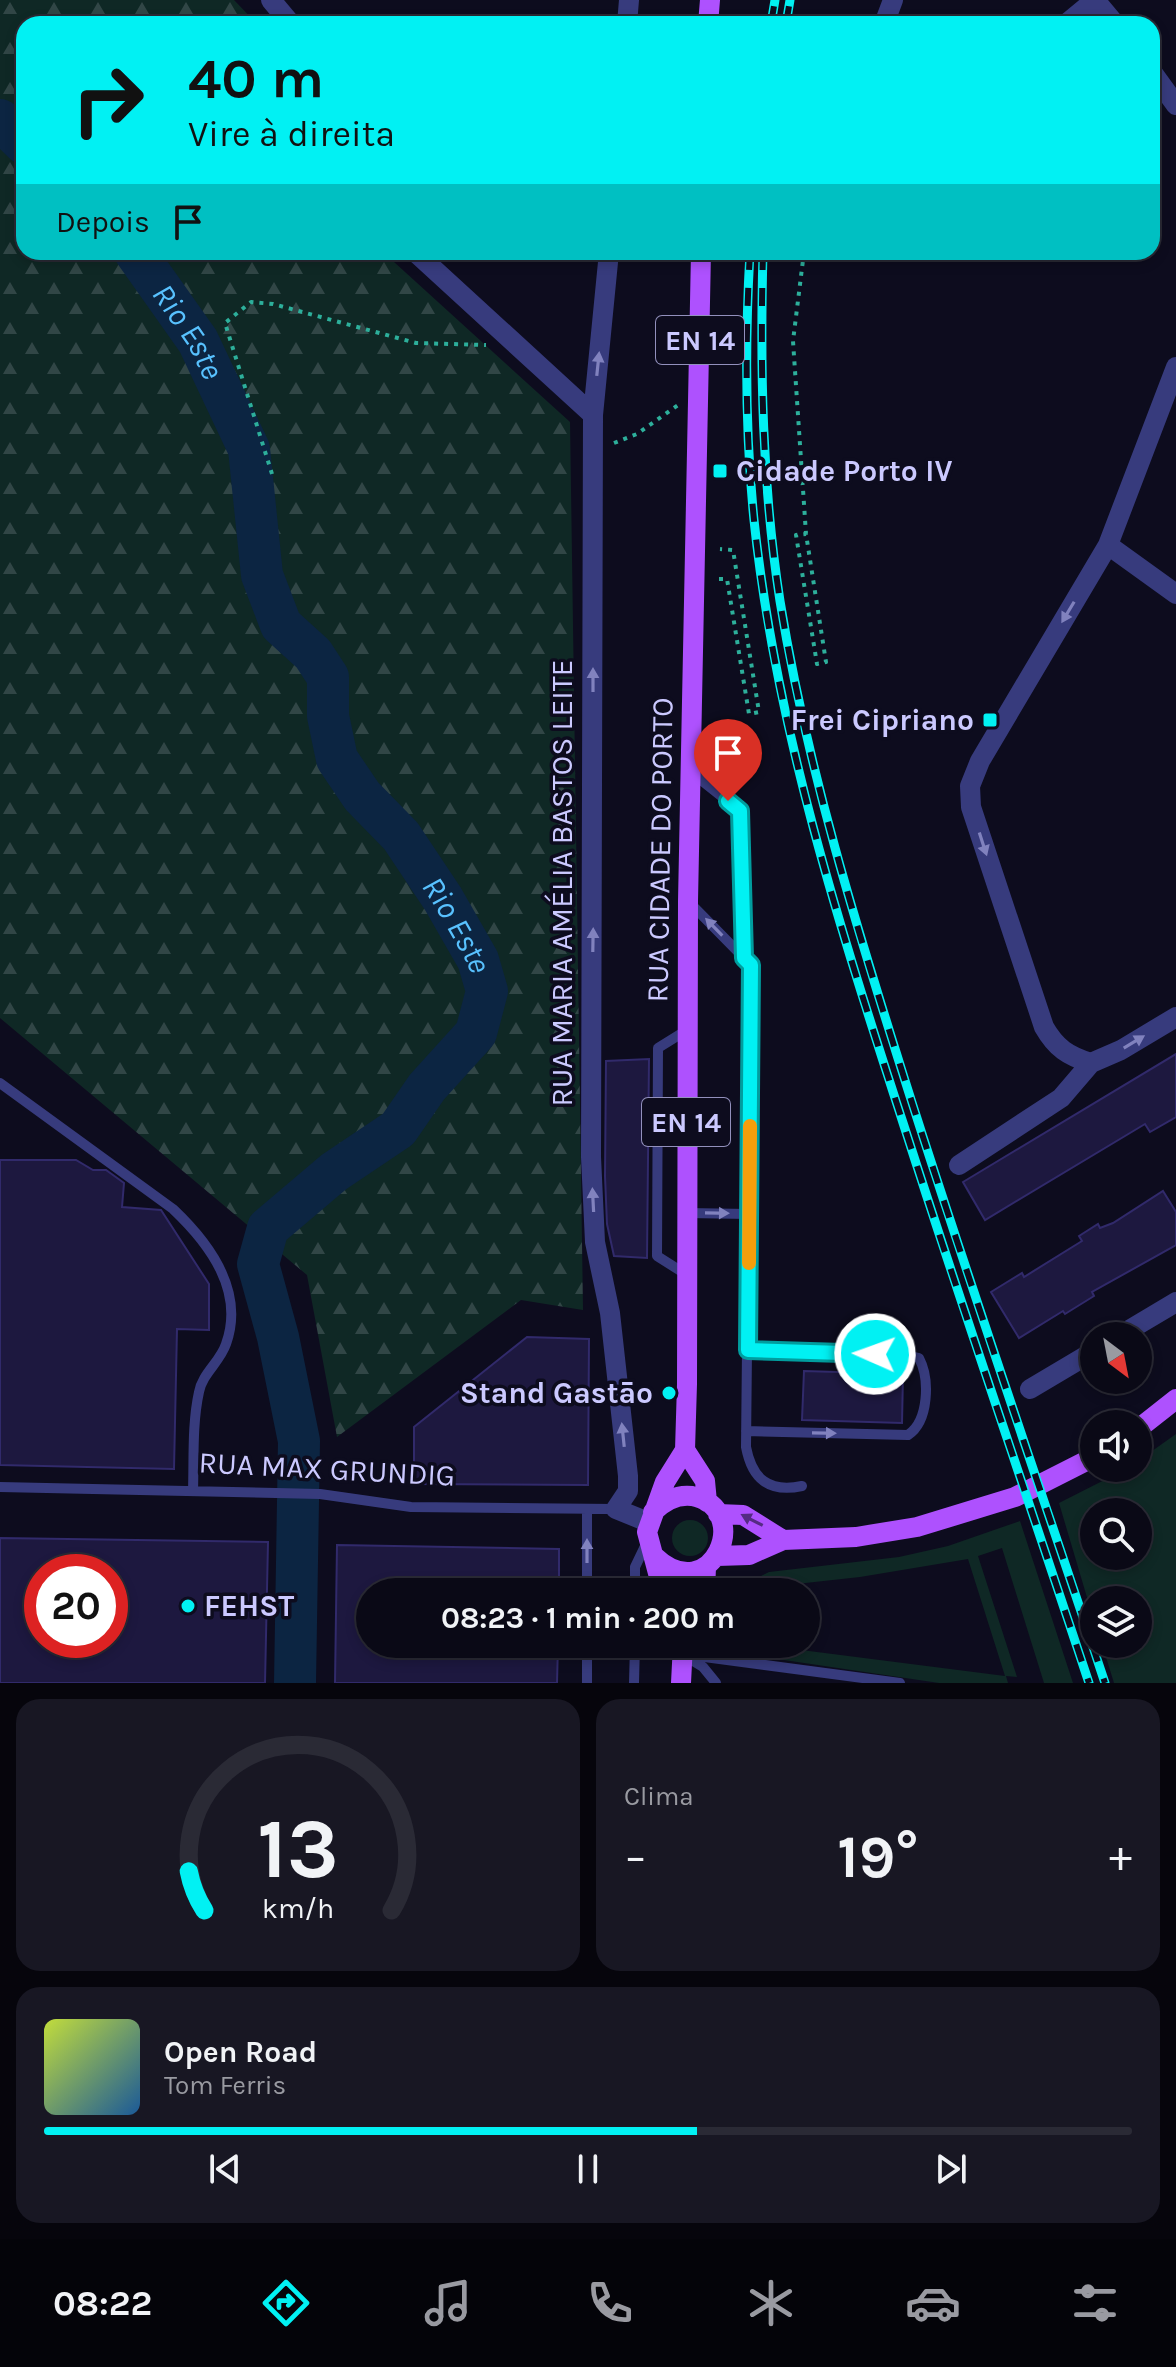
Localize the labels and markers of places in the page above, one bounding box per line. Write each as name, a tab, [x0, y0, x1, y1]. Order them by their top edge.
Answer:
place label: Cidade Porto IV	[736, 453, 953, 489]
marker: Cidade Porto IV	[711, 462, 729, 480]
place label: Frei Cipriano	[791, 702, 974, 738]
marker: Frei Cipriano	[981, 711, 999, 729]
pin	[694, 719, 762, 801]
place label: Stand Gastāo	[460, 1375, 653, 1411]
marker: Stand Gastāo	[660, 1384, 678, 1402]
place label: FEHST	[204, 1588, 294, 1624]
marker: FEHST	[179, 1597, 197, 1615]

